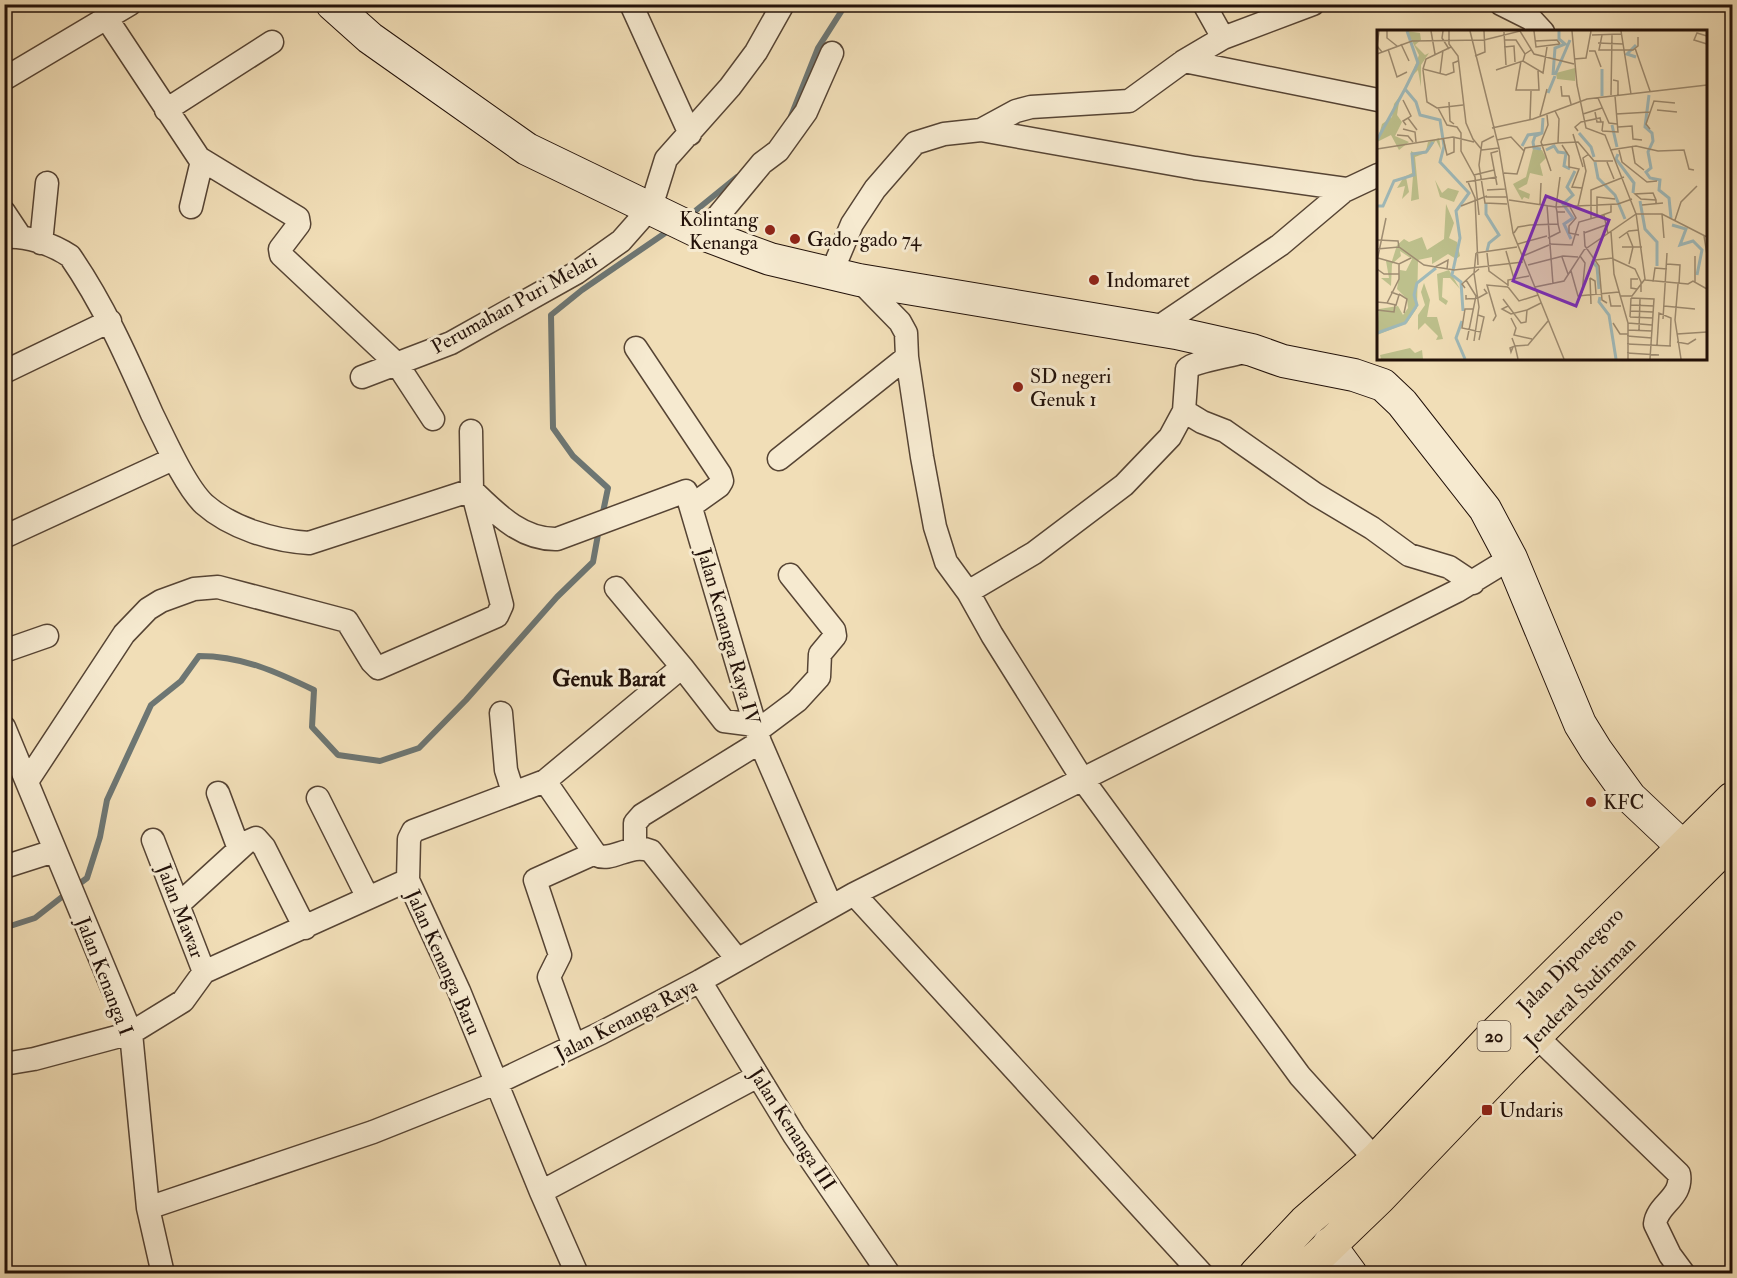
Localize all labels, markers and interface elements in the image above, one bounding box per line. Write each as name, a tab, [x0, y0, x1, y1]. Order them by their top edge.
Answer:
inset map	[1377, 30, 1707, 360]
place label: Kolintang Kenanga	[679, 207, 759, 255]
marker: Kolintang Kenanga	[763, 223, 777, 237]
place label: Gado-gado 74	[807, 227, 922, 252]
marker: Gado-gado 74	[788, 232, 802, 246]
street label: Perumahan Puri Melati	[427, 247, 602, 359]
place label: Indomaret	[1106, 268, 1190, 293]
marker: Indomaret	[1087, 273, 1101, 287]
place label: SD negeri Genuk 1	[1030, 364, 1111, 412]
marker: SD negeri Genuk 1	[1011, 380, 1025, 394]
street label: Jalan Kenanga Raya IV	[691, 544, 766, 728]
district label: Genuk Barat	[552, 665, 666, 693]
place label: KFC	[1603, 790, 1644, 815]
marker: KFC	[1584, 795, 1598, 809]
street label: Jalan Mawar	[151, 860, 210, 962]
street label: Jalan Kenanga Baru	[400, 885, 487, 1039]
street label: Jalan Diponegoro	[1511, 902, 1629, 1020]
street label: Jalan Kenanga I	[70, 912, 139, 1039]
street label: Jenderal Sudirman	[1519, 931, 1641, 1054]
street label: Jalan Kenanga Raya	[550, 972, 702, 1067]
road number: 20	[1478, 1021, 1510, 1051]
street label: Jalan Kenanga III	[743, 1062, 842, 1195]
place label: Undaris	[1499, 1098, 1563, 1123]
marker: Undaris	[1480, 1103, 1494, 1117]

